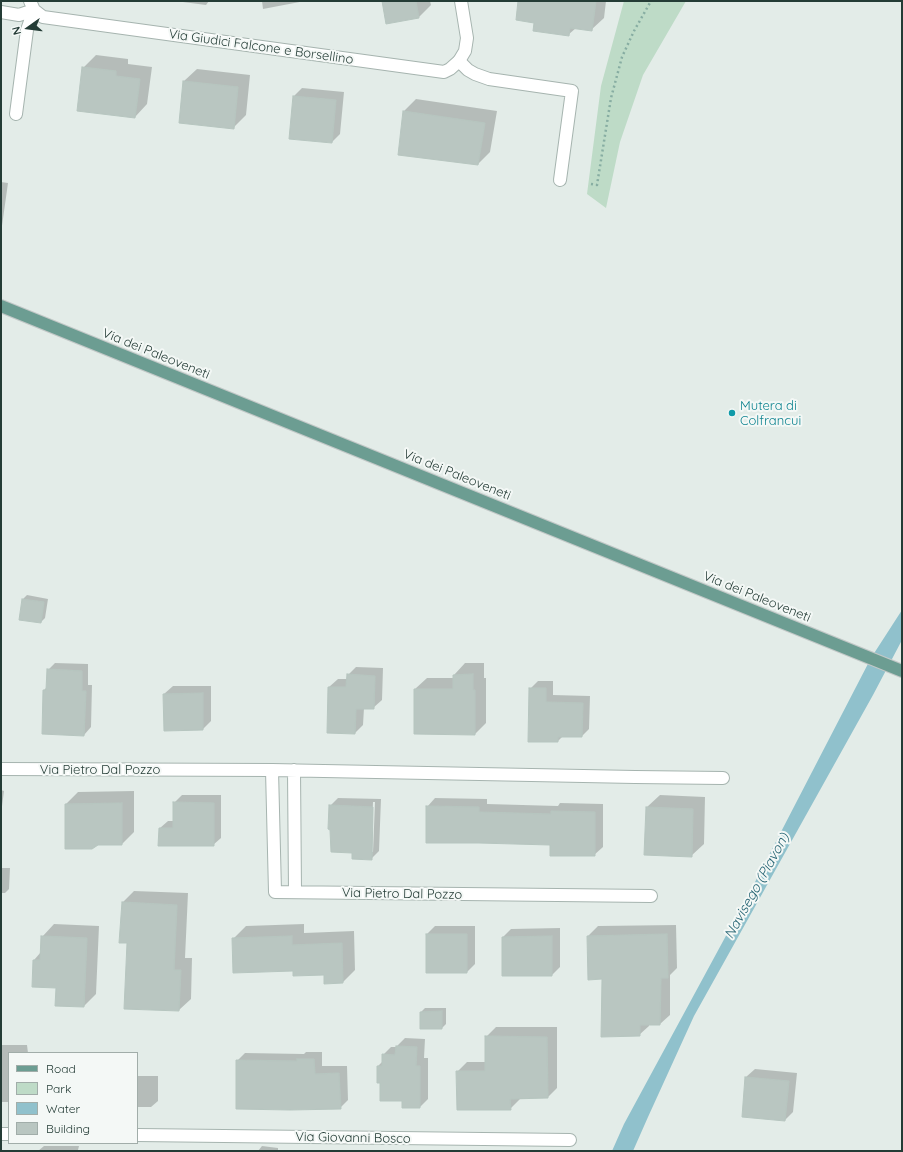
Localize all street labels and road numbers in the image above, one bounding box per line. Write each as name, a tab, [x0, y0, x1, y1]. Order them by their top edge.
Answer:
street label: Via Giudici Falcone e Borsellino	[168, 26, 354, 68]
street label: Via dei Paleoveneti	[100, 325, 212, 383]
street label: Via dei Paleoveneti	[401, 446, 513, 504]
street label: Via dei Paleoveneti	[701, 568, 813, 626]
street label: Via Pietro Dal Pozzo	[40, 762, 160, 778]
street label: Via Pietro Dal Pozzo	[342, 885, 462, 903]
street label: Via Giovanni Bosco	[295, 1129, 411, 1147]

